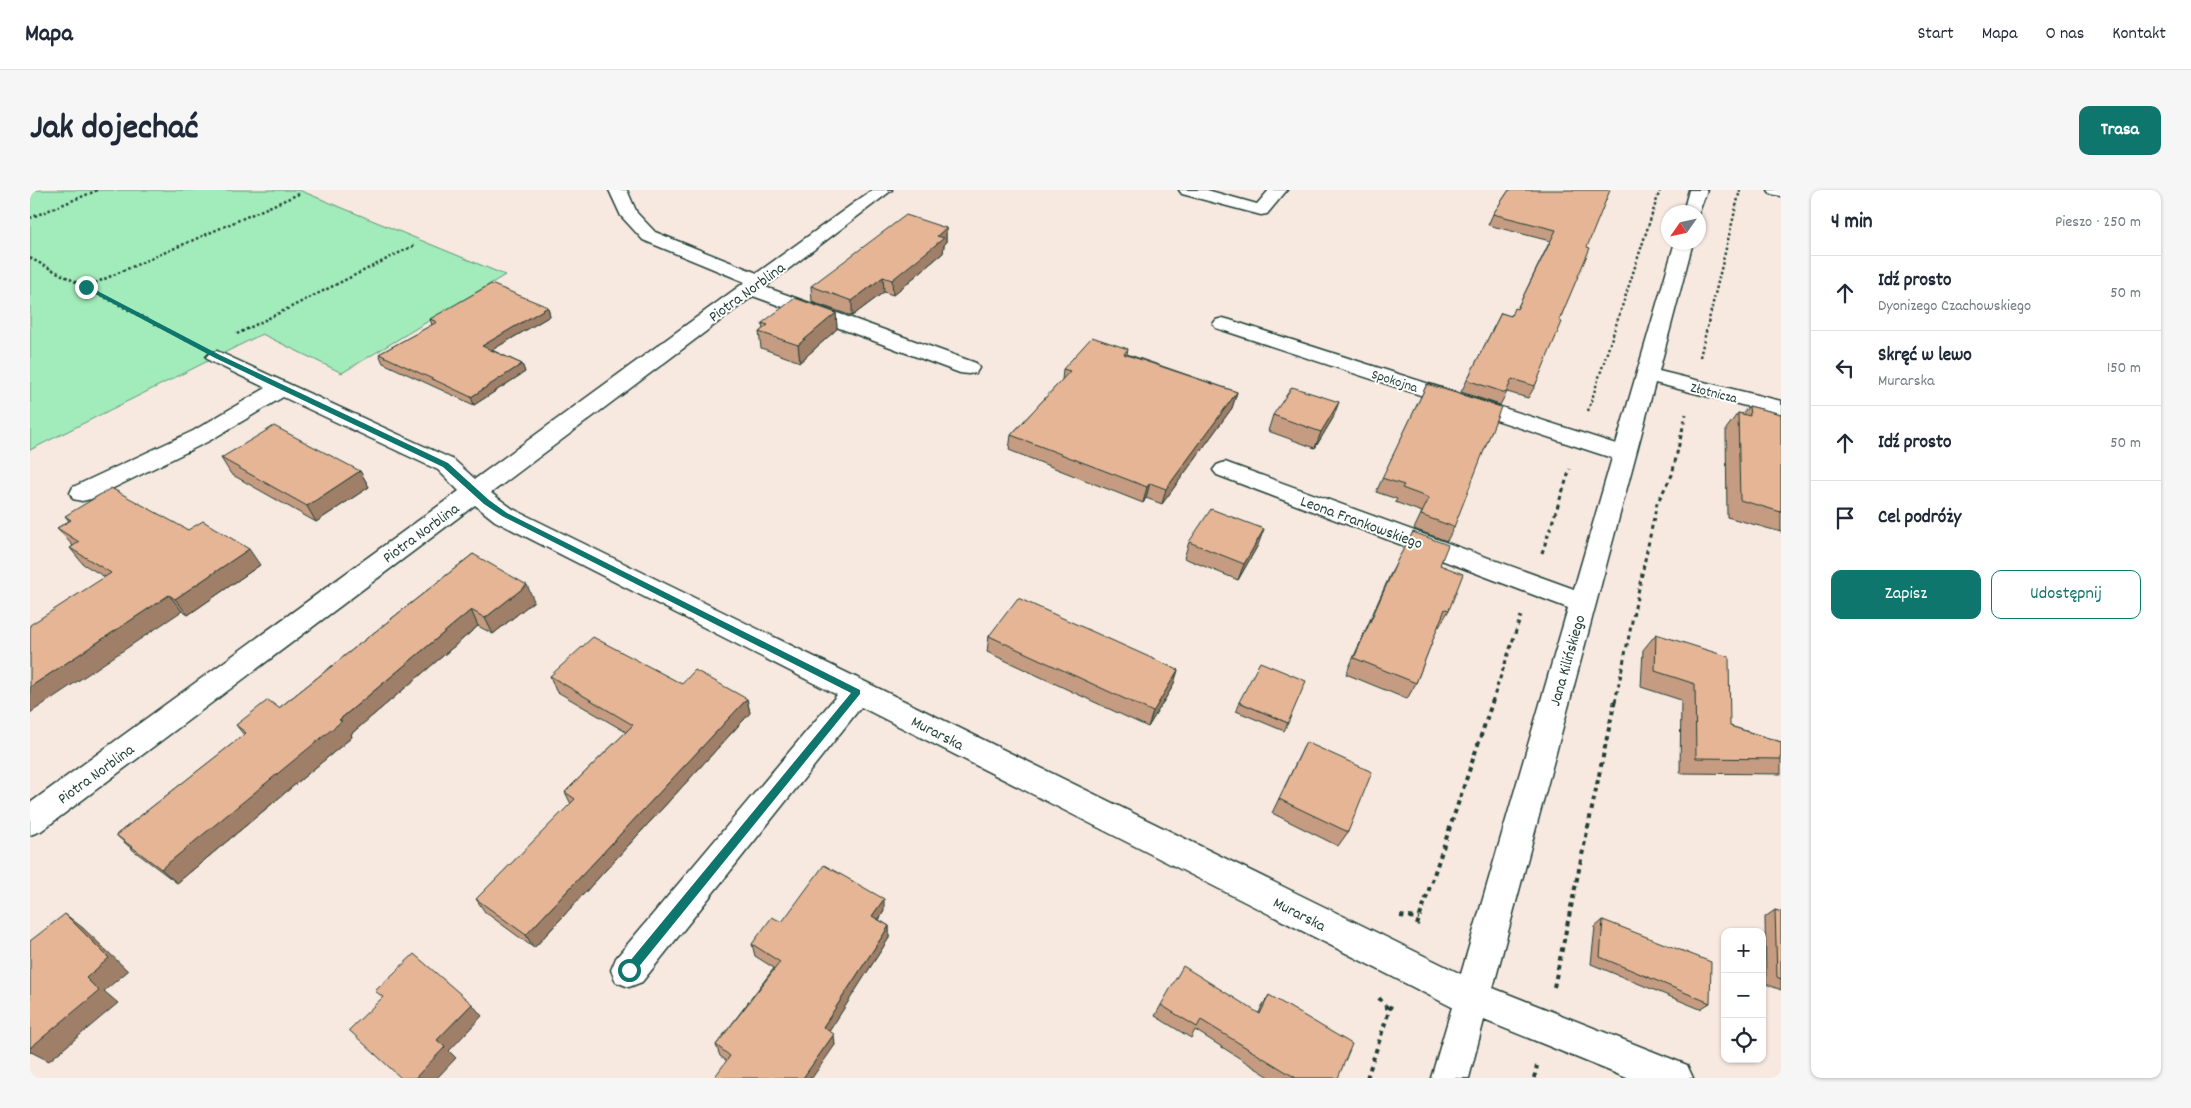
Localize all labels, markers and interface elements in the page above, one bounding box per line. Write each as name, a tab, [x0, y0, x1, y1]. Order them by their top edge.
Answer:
text: Mapa	[25, 18, 73, 52]
text: Start	[1917, 22, 1954, 47]
text: Mapa	[1982, 22, 2017, 47]
text: O nas	[2045, 22, 2084, 47]
text: Kontakt	[2112, 22, 2166, 47]
text: Jak dojechać	[30, 105, 199, 155]
button: Trasa	[2079, 106, 2161, 155]
north arrow	[1661, 205, 1706, 250]
text: 4 min	[1831, 208, 1873, 238]
text: Pieszo · 250 m	[2055, 211, 2141, 234]
street label: Piotra Norblina	[704, 257, 791, 329]
text: Idź prosto	[1878, 268, 1951, 295]
route end	[75, 276, 98, 299]
icon: ahead	[1831, 279, 1859, 307]
text: 50 m	[2110, 282, 2141, 305]
text: Dyonizego Czachowskiego	[1878, 295, 2031, 318]
text: Skręć w lewo	[1878, 343, 1972, 370]
icon: left	[1831, 354, 1859, 382]
text: 150 m	[2107, 357, 2141, 380]
street label: Spokojna	[1369, 365, 1420, 399]
text: Murarska	[1878, 370, 1934, 393]
street label: Złotnicza	[1688, 378, 1739, 410]
icon: ahead	[1831, 429, 1859, 457]
text: Idź prosto	[1878, 430, 1951, 457]
text: 50 m	[2110, 432, 2141, 455]
street label: Leona Frankowskiego	[1297, 491, 1426, 556]
street label: Piotra Norblina	[378, 498, 465, 570]
icon: arrive	[1831, 504, 1859, 532]
text: Cel podróży	[1878, 505, 1961, 532]
button: Zapisz	[1831, 570, 1981, 619]
button: Udostępnij	[1991, 570, 2141, 619]
street label: Jana Kilińskiego	[1544, 612, 1592, 709]
street label: Murarska	[906, 711, 968, 758]
street label: Piotra Norblina	[53, 739, 140, 811]
street label: Murarska	[1268, 892, 1330, 939]
map controls	[1721, 928, 1766, 1063]
button: +	[1721, 928, 1766, 973]
route start	[618, 959, 641, 982]
button: −	[1721, 973, 1766, 1018]
button: locate	[1721, 1018, 1766, 1063]

